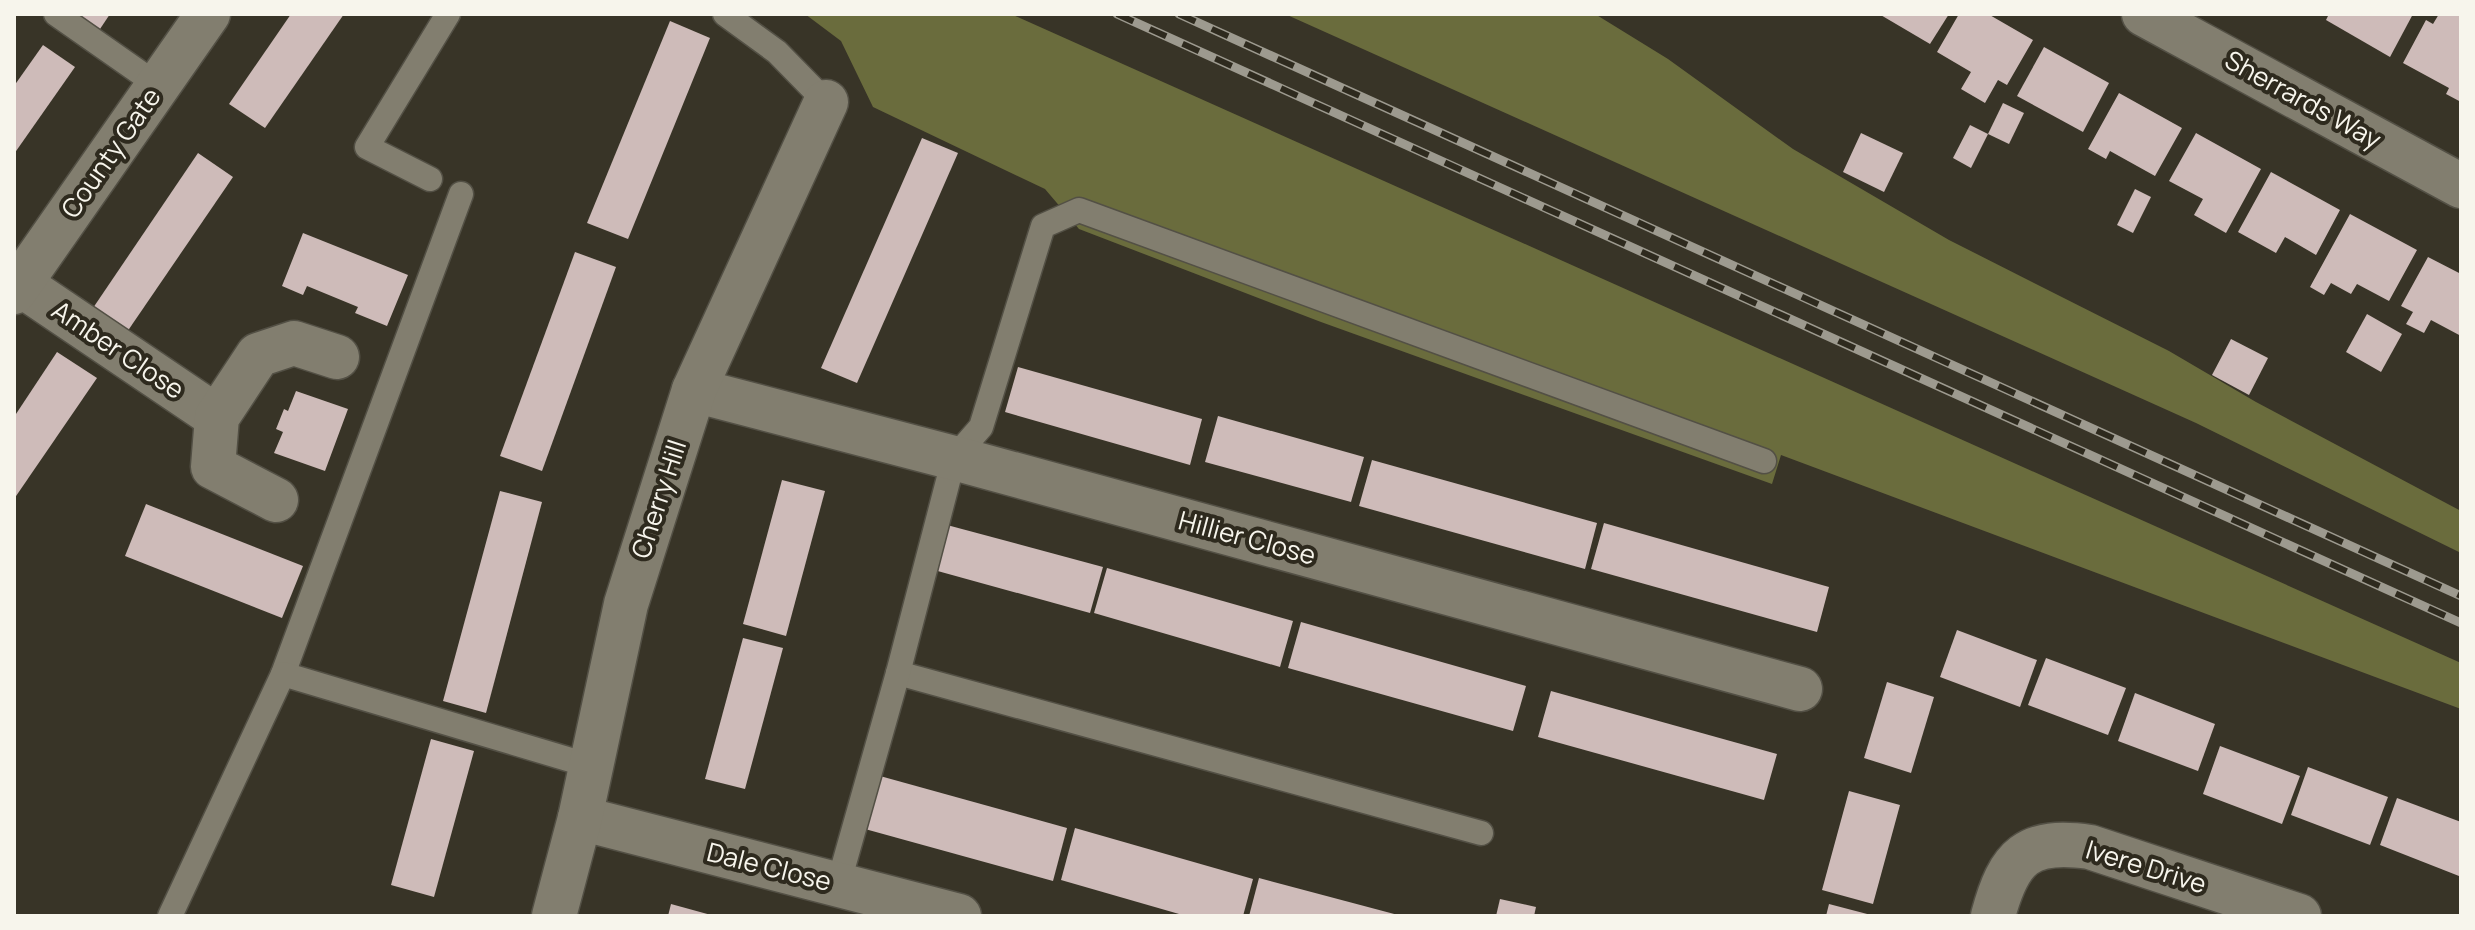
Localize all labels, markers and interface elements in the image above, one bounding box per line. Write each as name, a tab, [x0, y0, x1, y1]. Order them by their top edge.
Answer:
street label: Sherrards Way	[2219, 41, 2388, 157]
street label: County Gate	[52, 80, 168, 225]
street label: Amber Close	[45, 292, 192, 407]
street label: Cherry Hill	[622, 435, 694, 563]
street label: Hillier Close	[1175, 501, 1320, 573]
street label: Ivere Drive	[2082, 831, 2211, 901]
street label: Dale Close	[703, 833, 835, 899]

